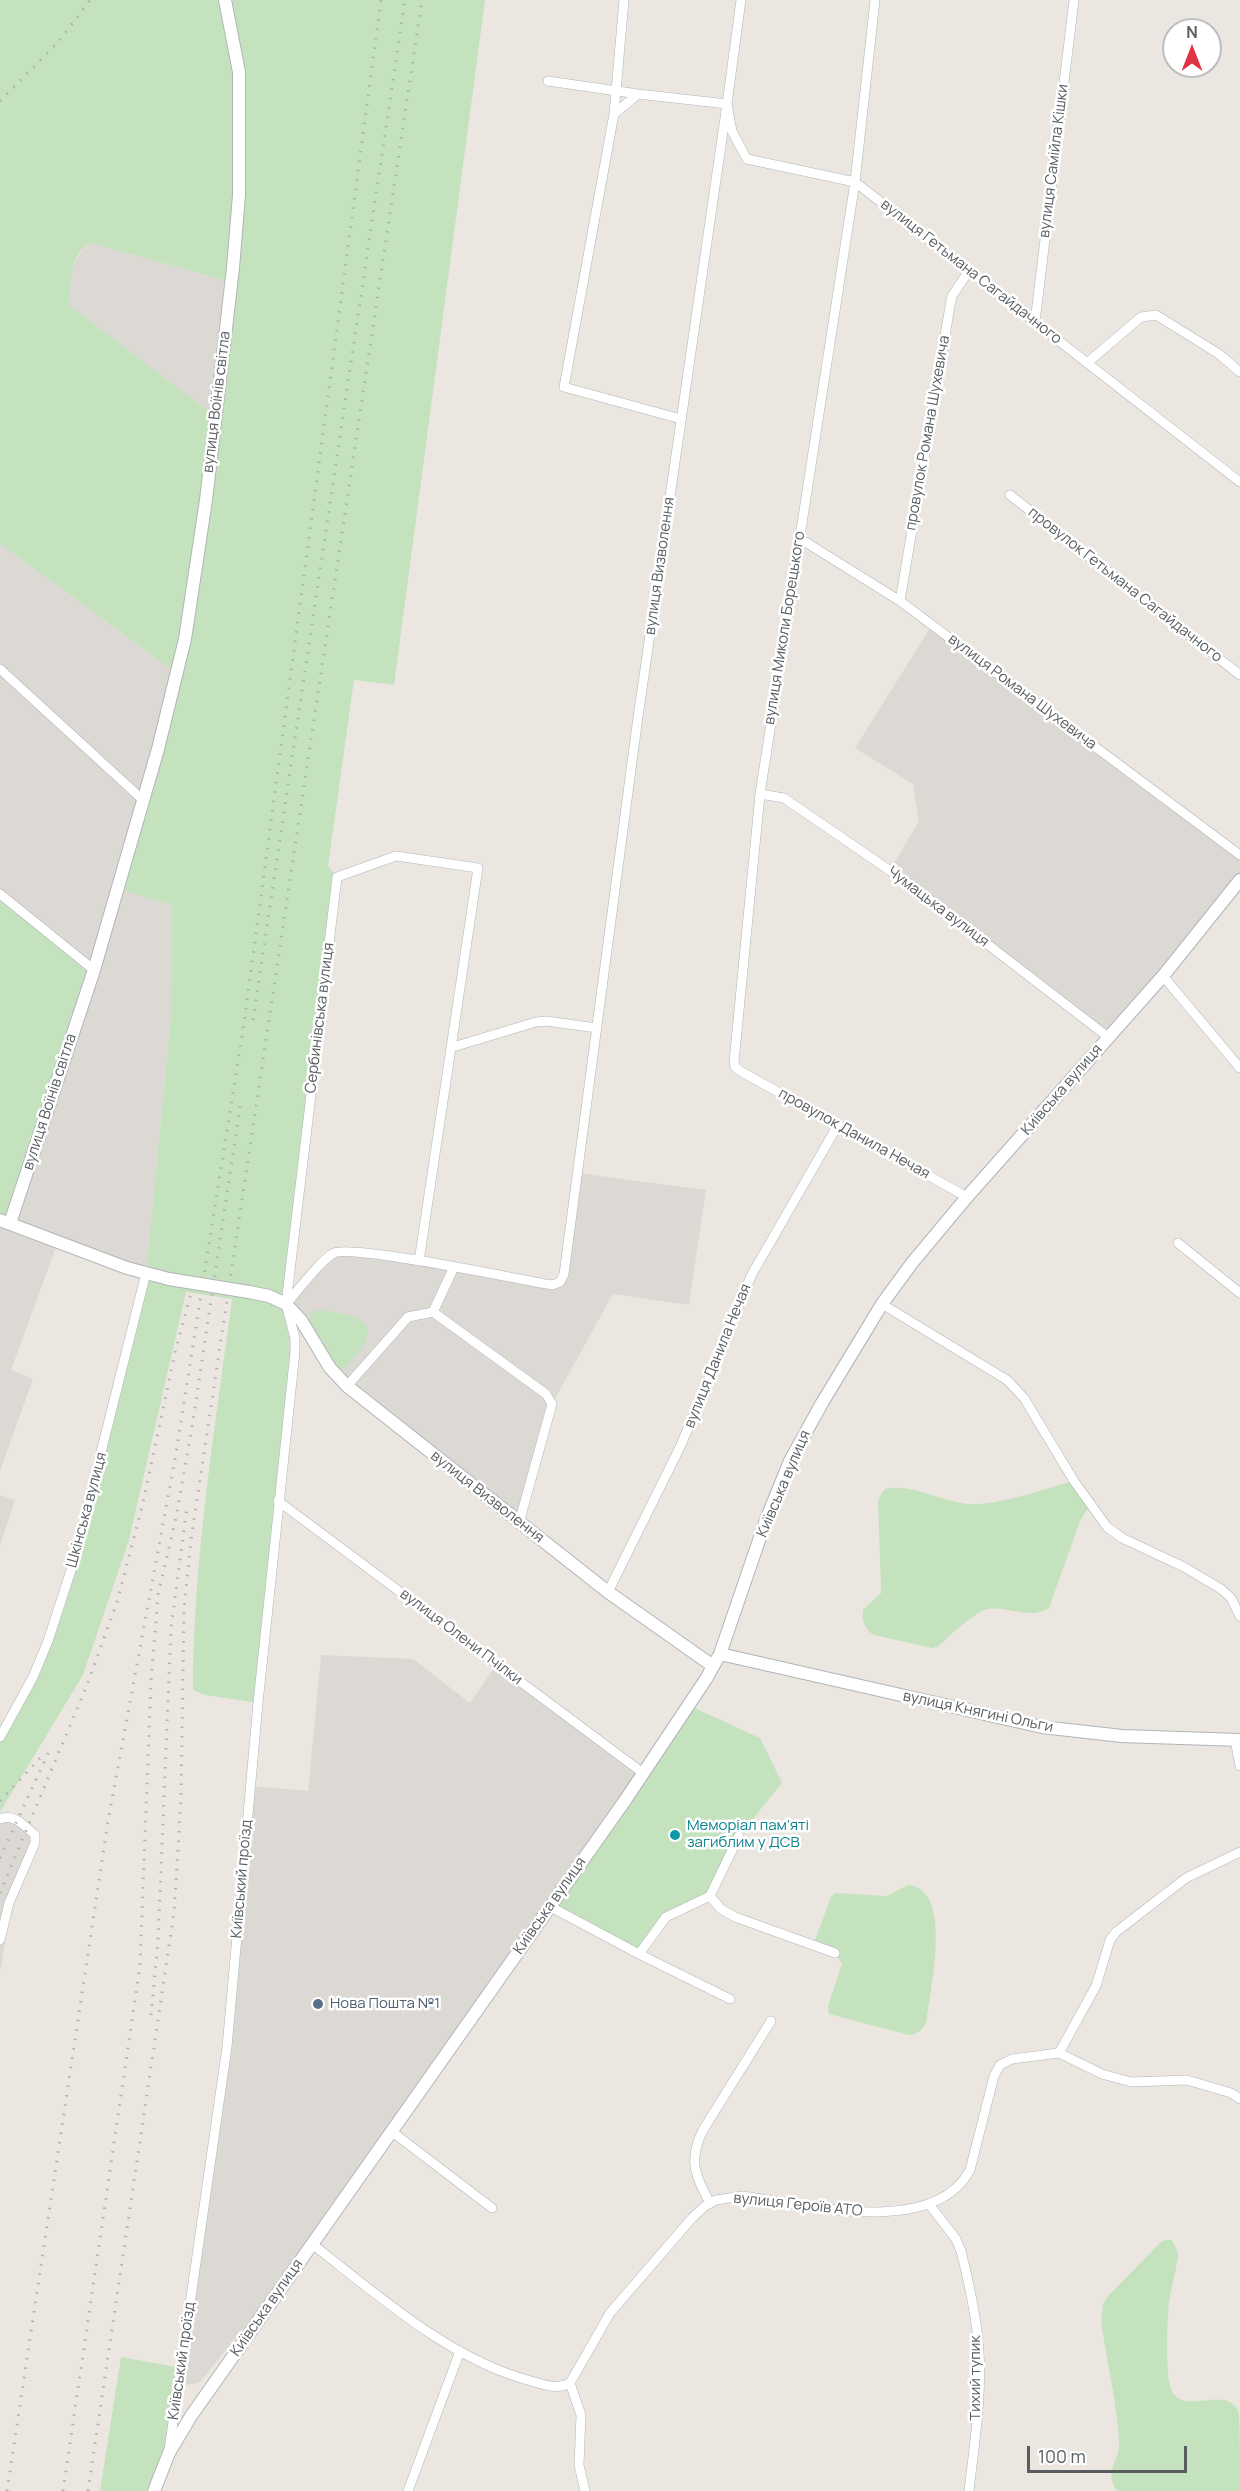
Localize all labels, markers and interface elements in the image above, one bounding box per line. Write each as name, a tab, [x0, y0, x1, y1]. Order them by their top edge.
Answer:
north arrow	[1162, 18, 1222, 78]
text: N	[1186, 21, 1198, 43]
street label: вулиця Самійла Кішки	[1036, 83, 1072, 239]
street label: вулиця Гетьмана Сагайдачного	[877, 196, 1065, 348]
street label: вулиця Воїнів світла	[199, 330, 235, 474]
street label: провулок Романа Шухевича	[902, 334, 954, 532]
street label: вулиця Визволення	[641, 496, 679, 636]
street label: провулок Гетьмана Сагайдачного	[1024, 504, 1226, 666]
street label: вулиця Миколи Борецького	[761, 530, 809, 726]
street label: вулиця Романа Шухевича	[944, 630, 1100, 754]
street label: Чумацька вулиця	[884, 863, 992, 951]
street label: Сербинівська вулиця	[302, 942, 338, 1094]
street label: вулиця Воїнів світла	[19, 1031, 81, 1173]
street label: Київська вулиця	[1018, 1041, 1106, 1139]
street label: провулок Данила Нечая	[775, 1085, 933, 1183]
street label: вулиця Данила Нечая	[681, 1281, 755, 1431]
street label: Київська вулиця	[753, 1428, 815, 1540]
street label: вулиця Визволення	[427, 1447, 547, 1547]
street label: Шкінська вулиця	[63, 1450, 111, 1570]
street label: вулиця Олени Пчілки	[396, 1585, 526, 1689]
street label: вулиця Княгині Ольги	[901, 1687, 1055, 1737]
place label: Меморіал пам'яті загиблим у ДСВ	[687, 1817, 809, 1852]
street label: Київський проїзд	[228, 1819, 256, 1939]
marker: Меморіал пам'яті загиблим у ДСВ	[668, 1828, 682, 1842]
street label: Київська вулиця	[510, 1854, 590, 1958]
place label: Нова Пошта №1	[330, 1995, 440, 2013]
marker: Нова Пошта №1	[311, 1997, 325, 2011]
street label: вулиця Героїв АТО	[733, 2189, 863, 2221]
street label: Київська вулиця	[227, 2256, 307, 2360]
street label: Київський проїзд	[165, 2301, 199, 2421]
street label: Тихий тупик	[967, 2335, 985, 2421]
scale bar	[1030, 2434, 1190, 2472]
text: 100 m	[1038, 2444, 1086, 2468]

